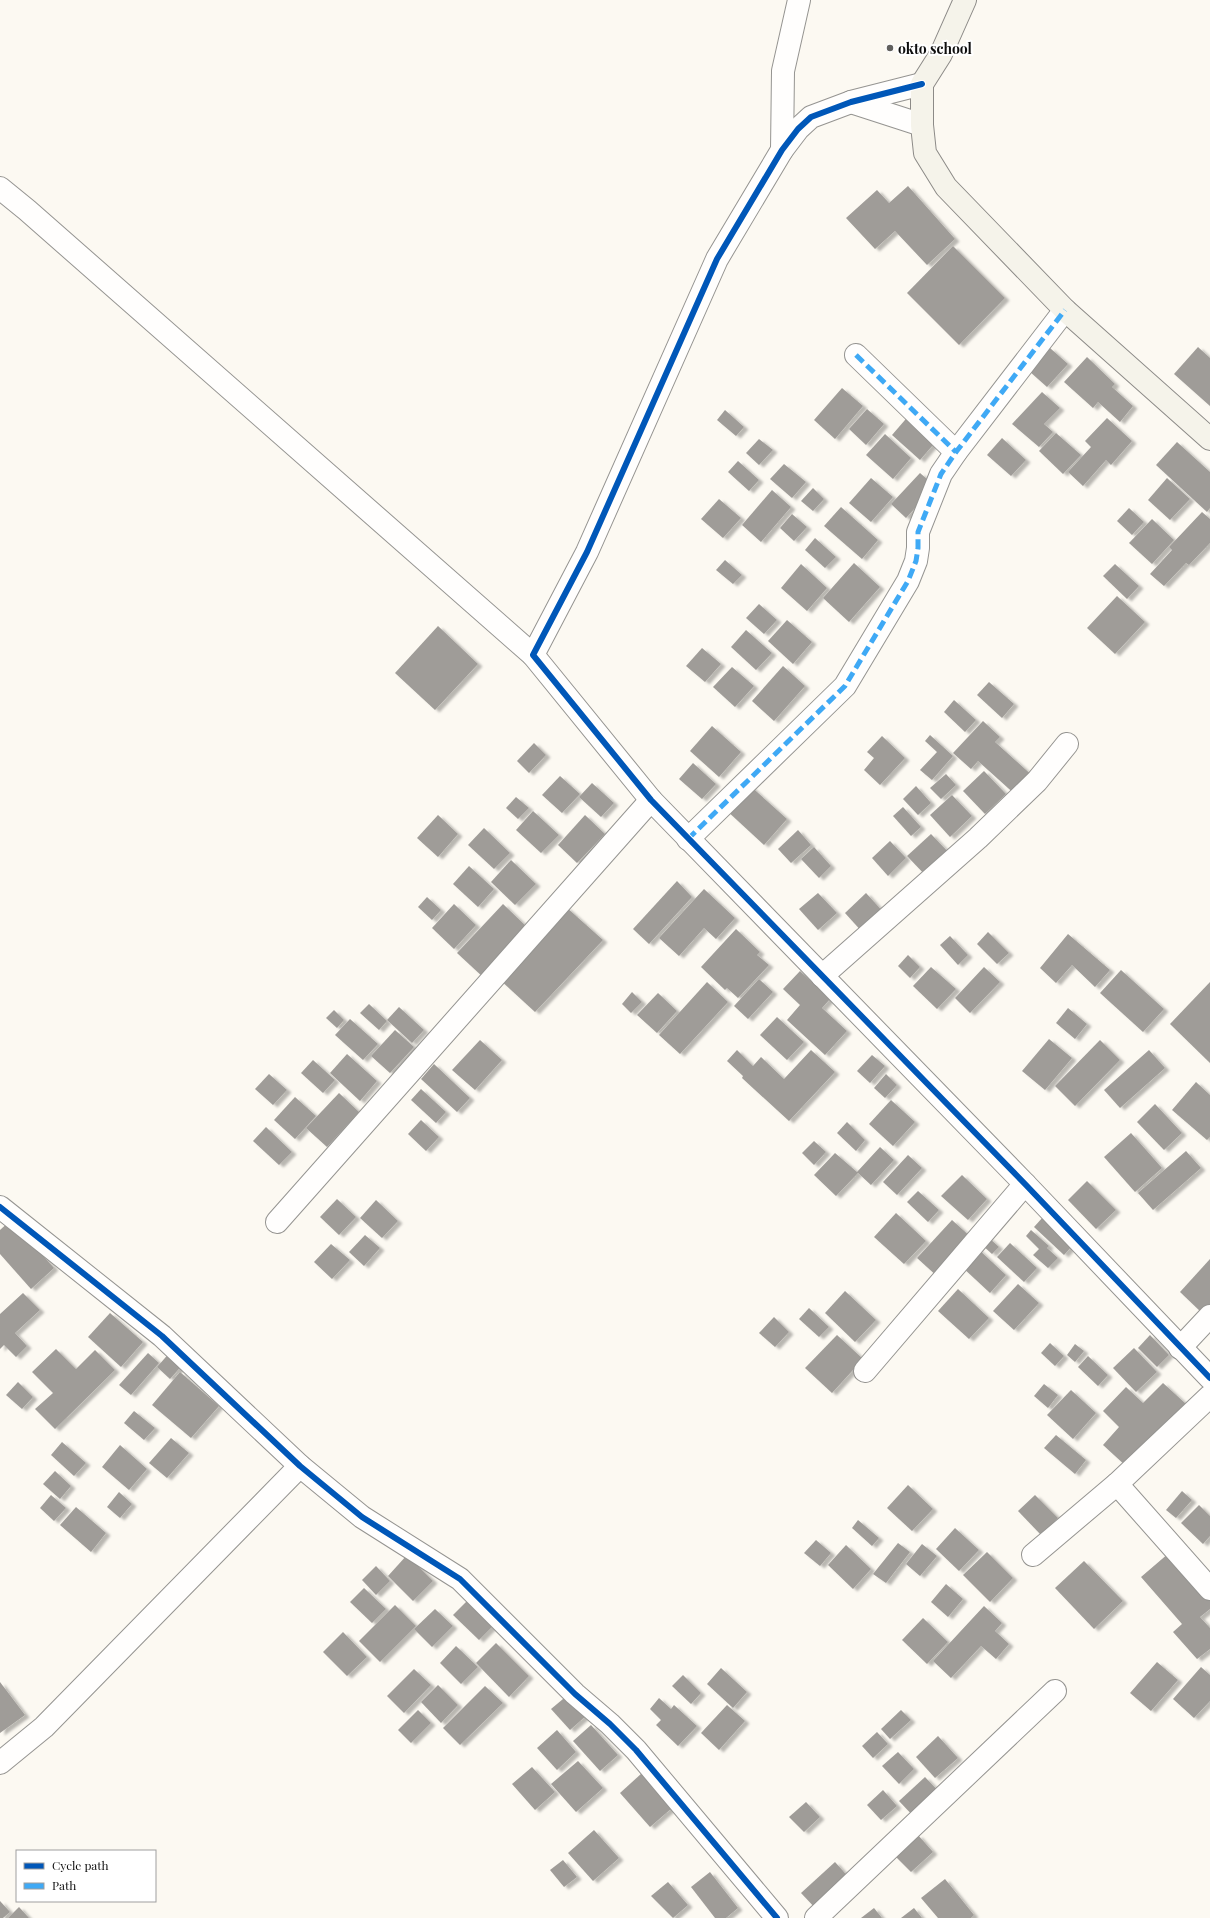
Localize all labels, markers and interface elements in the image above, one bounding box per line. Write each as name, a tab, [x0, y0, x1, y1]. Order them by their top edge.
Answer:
place label: okto school	[898, 39, 973, 58]
marker: okto school	[885, 43, 895, 53]
legend	[16, 1850, 156, 1902]
text: Cycle path	[52, 1857, 109, 1873]
text: Path	[52, 1877, 76, 1893]

